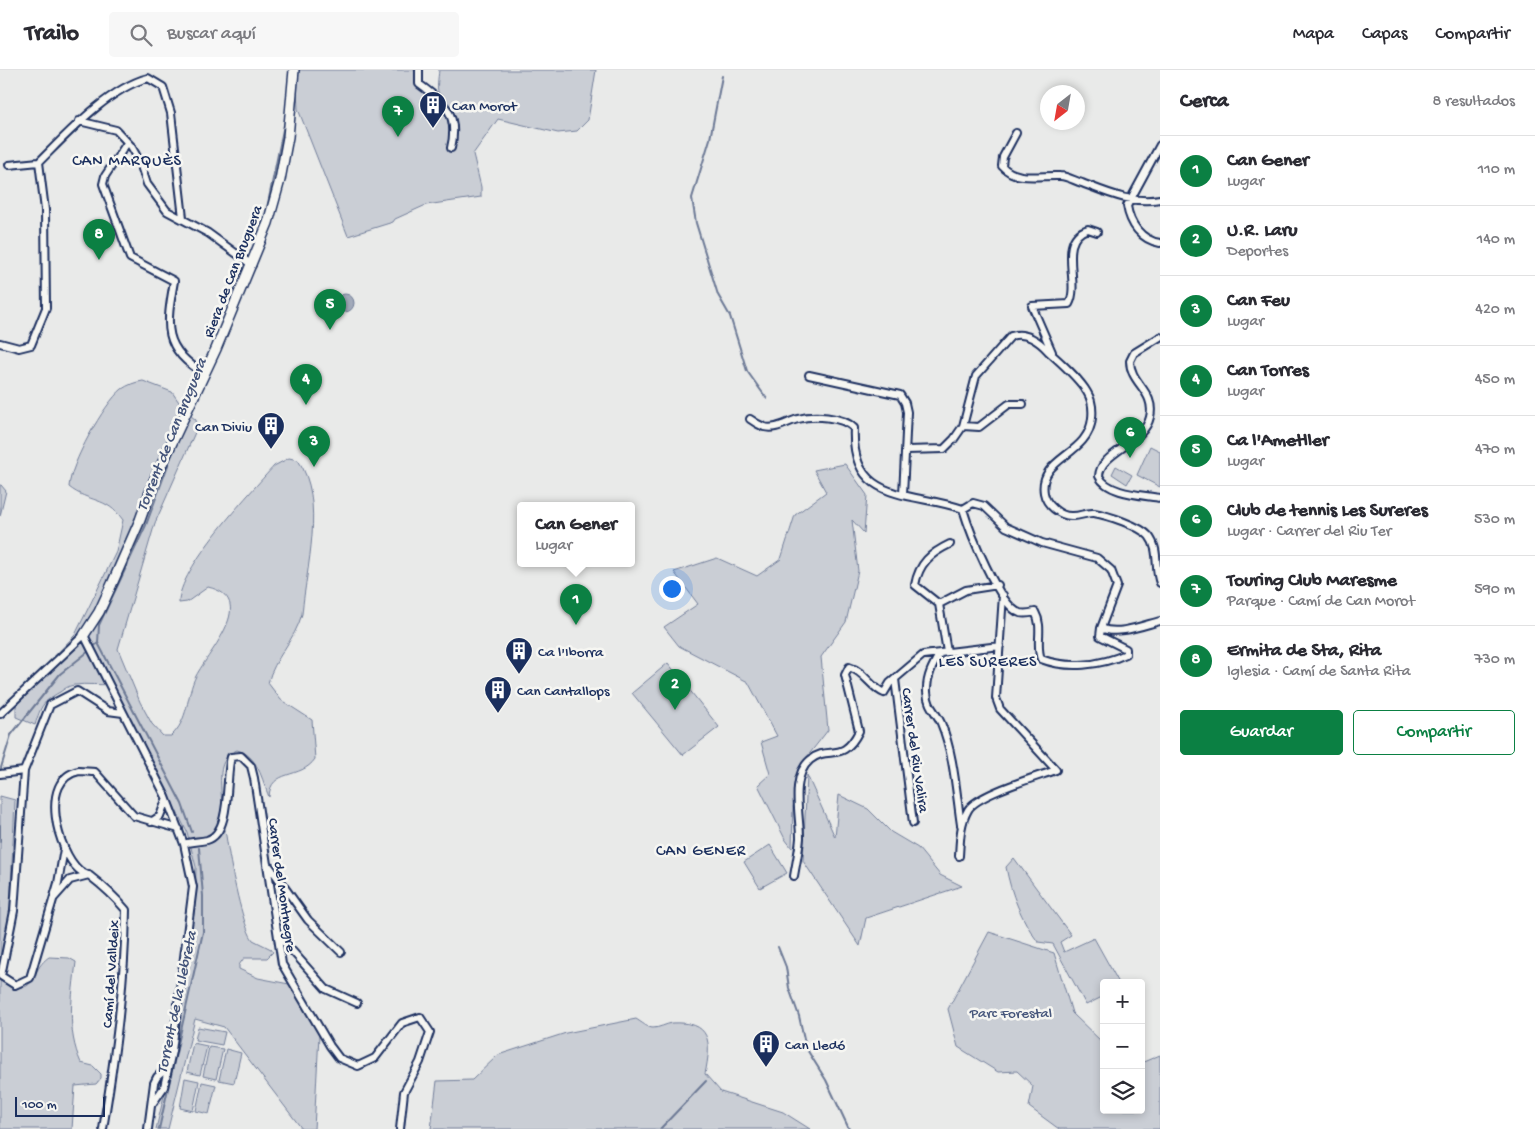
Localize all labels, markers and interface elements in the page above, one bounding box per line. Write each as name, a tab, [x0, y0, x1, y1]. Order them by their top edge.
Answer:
search box	[109, 12, 459, 57]
text: Trailo	[25, 20, 79, 49]
icon: search	[127, 21, 155, 49]
text: Buscar aquí	[167, 23, 256, 46]
text: Mapa	[1293, 24, 1334, 45]
text: Capas	[1362, 24, 1407, 45]
text: Compartir	[1435, 24, 1510, 45]
north arrow	[1040, 85, 1085, 130]
building icon: Can Morot	[418, 90, 448, 129]
text: Cerca	[1180, 90, 1228, 115]
text: 8 resultados	[1433, 93, 1515, 112]
pin: 7	[382, 96, 414, 137]
place label: Can Morot	[452, 98, 518, 116]
text: Can Gener	[1227, 150, 1309, 173]
district label: CAN MARQUÈS	[72, 153, 182, 172]
text: 1	[1193, 161, 1199, 180]
text: 110 m	[1478, 161, 1515, 180]
text: Lugar	[1227, 173, 1264, 192]
street label: Riera de Can Bruguera	[200, 202, 268, 340]
pin: 8	[83, 219, 115, 260]
text: U.R. Laru	[1227, 220, 1298, 243]
text: 2	[1192, 231, 1200, 250]
text: 140 m	[1477, 231, 1515, 250]
text: Deportes	[1227, 243, 1288, 262]
pin: 5	[314, 289, 346, 330]
text: Can Feu	[1227, 290, 1290, 313]
text: 3	[1192, 301, 1200, 320]
text: 420 m	[1475, 301, 1515, 320]
text: Lugar	[1227, 313, 1264, 332]
water label: Torrent de Can Bruguera	[134, 355, 213, 514]
text: Can Torres	[1227, 360, 1309, 383]
pin: 4	[290, 364, 322, 405]
text: 4	[1192, 371, 1200, 390]
text: 450 m	[1475, 371, 1515, 390]
text: Lugar	[1227, 383, 1264, 402]
building icon: Can Diviu	[256, 411, 286, 450]
pin: 6	[1114, 417, 1146, 458]
place label: Can Diviu	[195, 419, 252, 437]
pin: 3	[298, 426, 330, 467]
text: Ca l'Ametller	[1227, 430, 1329, 453]
text: 5	[1192, 441, 1200, 460]
text: 470 m	[1475, 441, 1515, 460]
text: Lugar	[1227, 453, 1264, 472]
text: Club de tennis Les Sureres	[1227, 500, 1428, 523]
popup	[517, 502, 635, 567]
text: 6	[1192, 511, 1200, 530]
text: 530 m	[1474, 511, 1515, 530]
text: Can Gener	[535, 514, 617, 537]
text: Lugar · Carrer del Riu Ter	[1227, 523, 1391, 542]
text: Lugar	[535, 537, 572, 556]
text: Touring Club Maresme	[1227, 570, 1397, 593]
your location	[659, 576, 685, 602]
text: 7	[1192, 581, 1200, 600]
text: 590 m	[1474, 581, 1515, 600]
pin: 1	[560, 584, 592, 625]
text: Parque · Camí de Can Morot	[1227, 593, 1415, 612]
building icon: Ca l'Iborra	[504, 636, 534, 675]
text: Ermita de Sta, Rita	[1227, 640, 1381, 663]
place label: Ca l'Iborra	[538, 644, 604, 662]
text: 8	[1192, 651, 1200, 670]
text: 730 m	[1474, 651, 1515, 670]
district label: LES SURERES	[939, 654, 1037, 673]
text: Iglesia · Camí de Santa Rita	[1227, 663, 1411, 682]
pin: 2	[659, 669, 691, 710]
building icon: Can Cantallops	[483, 675, 513, 714]
place label: Can Cantallops	[517, 683, 610, 701]
street label: Carrer del Riu Valira	[896, 687, 932, 814]
button: Guardar	[1180, 710, 1343, 755]
button: Compartir	[1353, 710, 1515, 755]
street label: Carrer del Montnegre	[263, 817, 299, 954]
district label: CAN GENER	[656, 843, 746, 862]
street label: Camí del Valldeix	[99, 919, 125, 1029]
water label: Torrent de la Llebreta	[154, 929, 203, 1076]
map controls	[1100, 979, 1145, 1114]
button: +	[1100, 979, 1145, 1024]
park label: Parc Forestal	[969, 1005, 1052, 1023]
button: −	[1100, 1024, 1145, 1069]
building icon: Can Lledó	[751, 1029, 781, 1068]
place label: Can Lledó	[785, 1037, 845, 1055]
button: layers	[1100, 1069, 1145, 1114]
scale bar	[15, 1094, 105, 1117]
text: 100 m	[22, 1097, 57, 1114]

